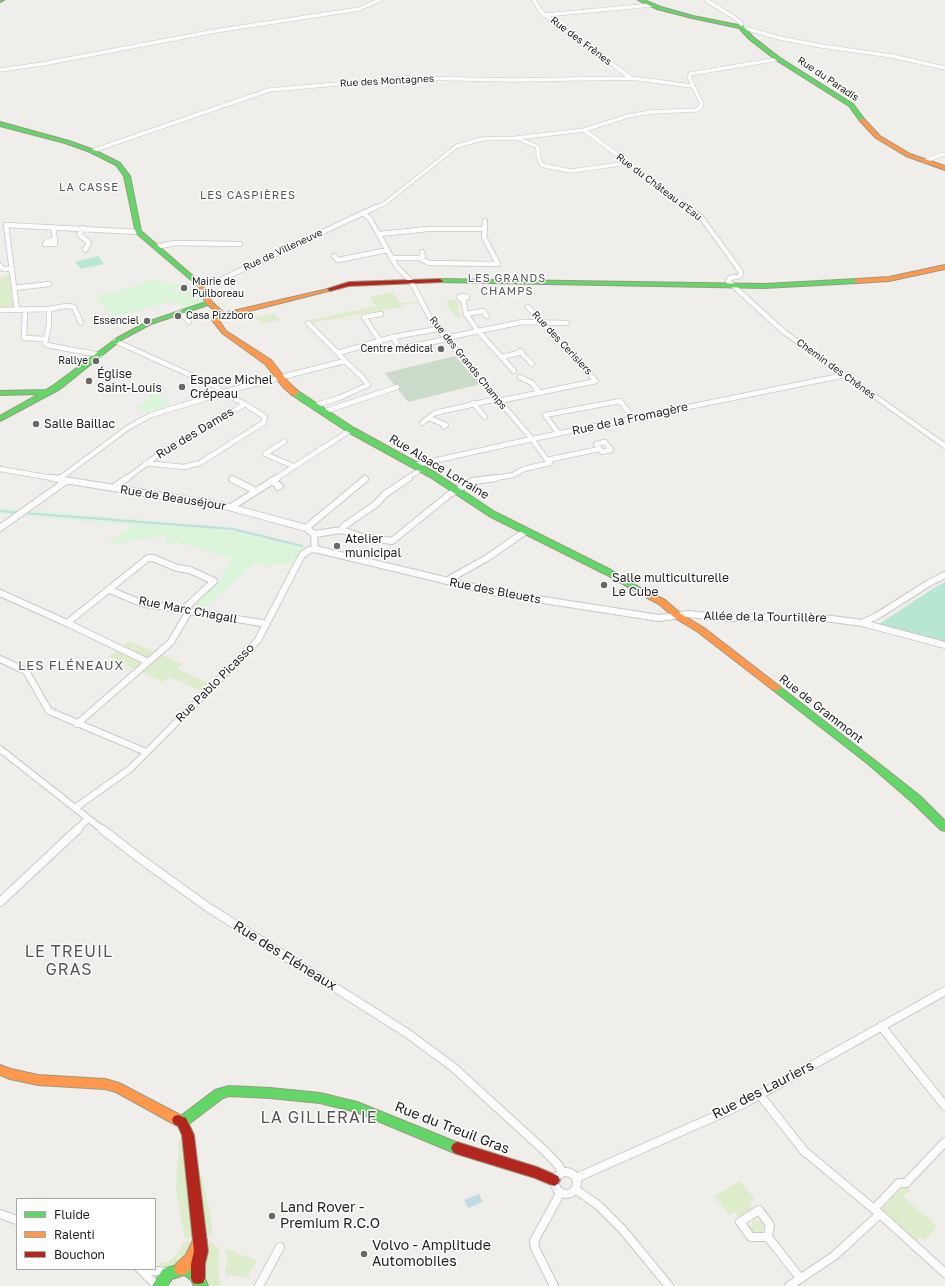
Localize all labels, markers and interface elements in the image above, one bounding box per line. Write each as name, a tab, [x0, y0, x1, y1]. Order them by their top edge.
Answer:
street label: Rue des Frênes	[548, 14, 614, 68]
street label: Rue du Paradis	[795, 54, 861, 104]
street label: Rue des Montagnes	[340, 73, 434, 89]
street label: Rue du Château d'Eau	[614, 151, 704, 223]
district label: LA CASSE	[59, 181, 119, 195]
district label: LES CASPIÈRES	[200, 189, 296, 203]
street label: Rue de Villeneuve	[241, 226, 325, 274]
district label: LES GRANDS CHAMPS	[468, 272, 546, 298]
place label: Mairie de Puilboreau	[192, 276, 244, 300]
marker: Mairie de Puilboreau	[179, 283, 189, 293]
street label: Rue des Cerisiers	[529, 309, 595, 377]
place label: Casa Pizzboro	[186, 310, 253, 322]
marker: Casa Pizzboro	[173, 311, 183, 321]
street label: Rue des Grands Champs	[427, 314, 509, 412]
place label: Essenciel	[93, 315, 139, 327]
marker: Essenciel	[142, 316, 152, 326]
street label: Chemin des Chênes	[794, 336, 878, 402]
place label: Centre médical	[360, 343, 433, 355]
marker: Centre médical	[436, 344, 446, 354]
place label: Rallye	[58, 355, 88, 367]
marker: Rallye	[91, 356, 101, 366]
place label: Église Saint-Louis	[97, 367, 162, 395]
place label: Espace Michel Crépeau	[190, 373, 273, 401]
marker: Église Saint-Louis	[84, 376, 94, 386]
marker: Espace Michel Crépeau	[177, 382, 187, 392]
street label: Rue de la Fromagère	[571, 400, 689, 438]
street label: Rue des Dames	[154, 404, 236, 462]
place label: Salle Baillac	[44, 417, 115, 431]
marker: Salle Baillac	[31, 419, 41, 429]
street label: Rue Alsace Lorraine	[386, 431, 492, 503]
street label: Rue de Beauséjour	[119, 483, 227, 513]
place label: Atelier municipal	[345, 532, 401, 560]
marker: Atelier municipal	[332, 541, 342, 551]
place label: Salle multiculturelle Le Cube	[612, 571, 729, 599]
street label: Rue des Bleuets	[448, 575, 542, 607]
marker: Salle multiculturelle Le Cube	[599, 580, 609, 590]
street label: Rue Marc Chagall	[137, 593, 239, 627]
street label: Allée de la Tourtillère	[703, 609, 827, 625]
street label: Rue Pablo Picasso	[173, 641, 257, 725]
district label: LES FLÉNEAUX	[18, 658, 124, 674]
street label: Rue de Grammont	[776, 672, 866, 746]
street label: Rue des Fléneaux	[230, 917, 340, 995]
district label: LE TREUIL GRAS	[25, 942, 113, 980]
street label: Rue des Lauriers	[709, 1057, 817, 1123]
street label: Rue du Treuil Gras	[392, 1098, 512, 1158]
district label: LA GILLERAIE	[260, 1108, 378, 1128]
legend	[16, 1198, 156, 1270]
place label: Land Rover - Premium R.C.O	[280, 1200, 380, 1232]
text: Fluide	[54, 1207, 90, 1222]
marker: Land Rover - Premium R.C.O	[267, 1211, 277, 1221]
text: Ralenti	[54, 1227, 95, 1242]
place label: Volvo - Amplitude Automobiles	[372, 1238, 491, 1270]
text: Bouchon	[54, 1247, 105, 1262]
marker: Volvo - Amplitude Automobiles	[359, 1249, 369, 1259]

